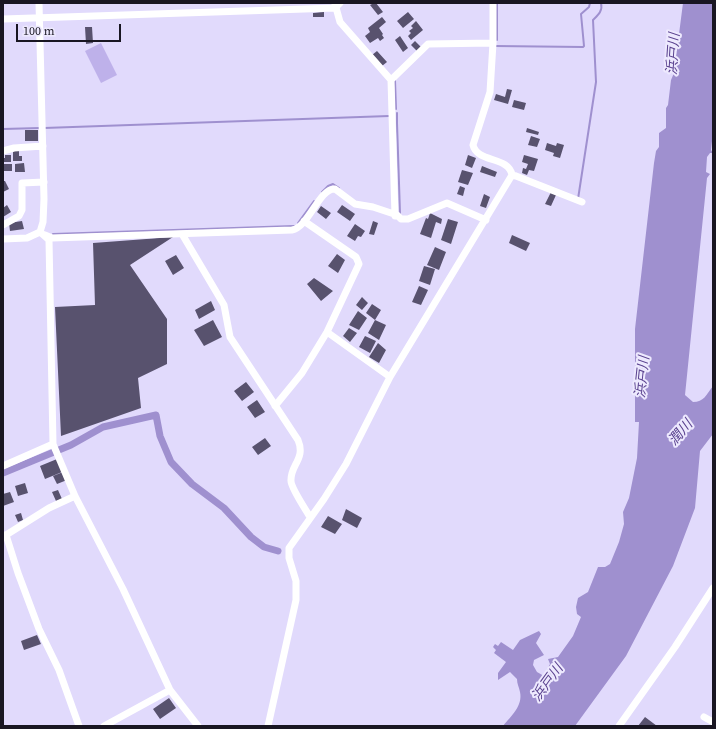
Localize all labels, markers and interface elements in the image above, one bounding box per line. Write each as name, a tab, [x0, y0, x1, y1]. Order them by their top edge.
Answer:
scale bar	[18, 16, 123, 42]
text: 100 m	[23, 23, 55, 39]
water label: 浜戸川	[664, 32, 684, 76]
water label: 浜戸川	[632, 355, 654, 399]
water label: 潤川	[665, 417, 697, 449]
water label: 浜戸川	[529, 661, 567, 705]

